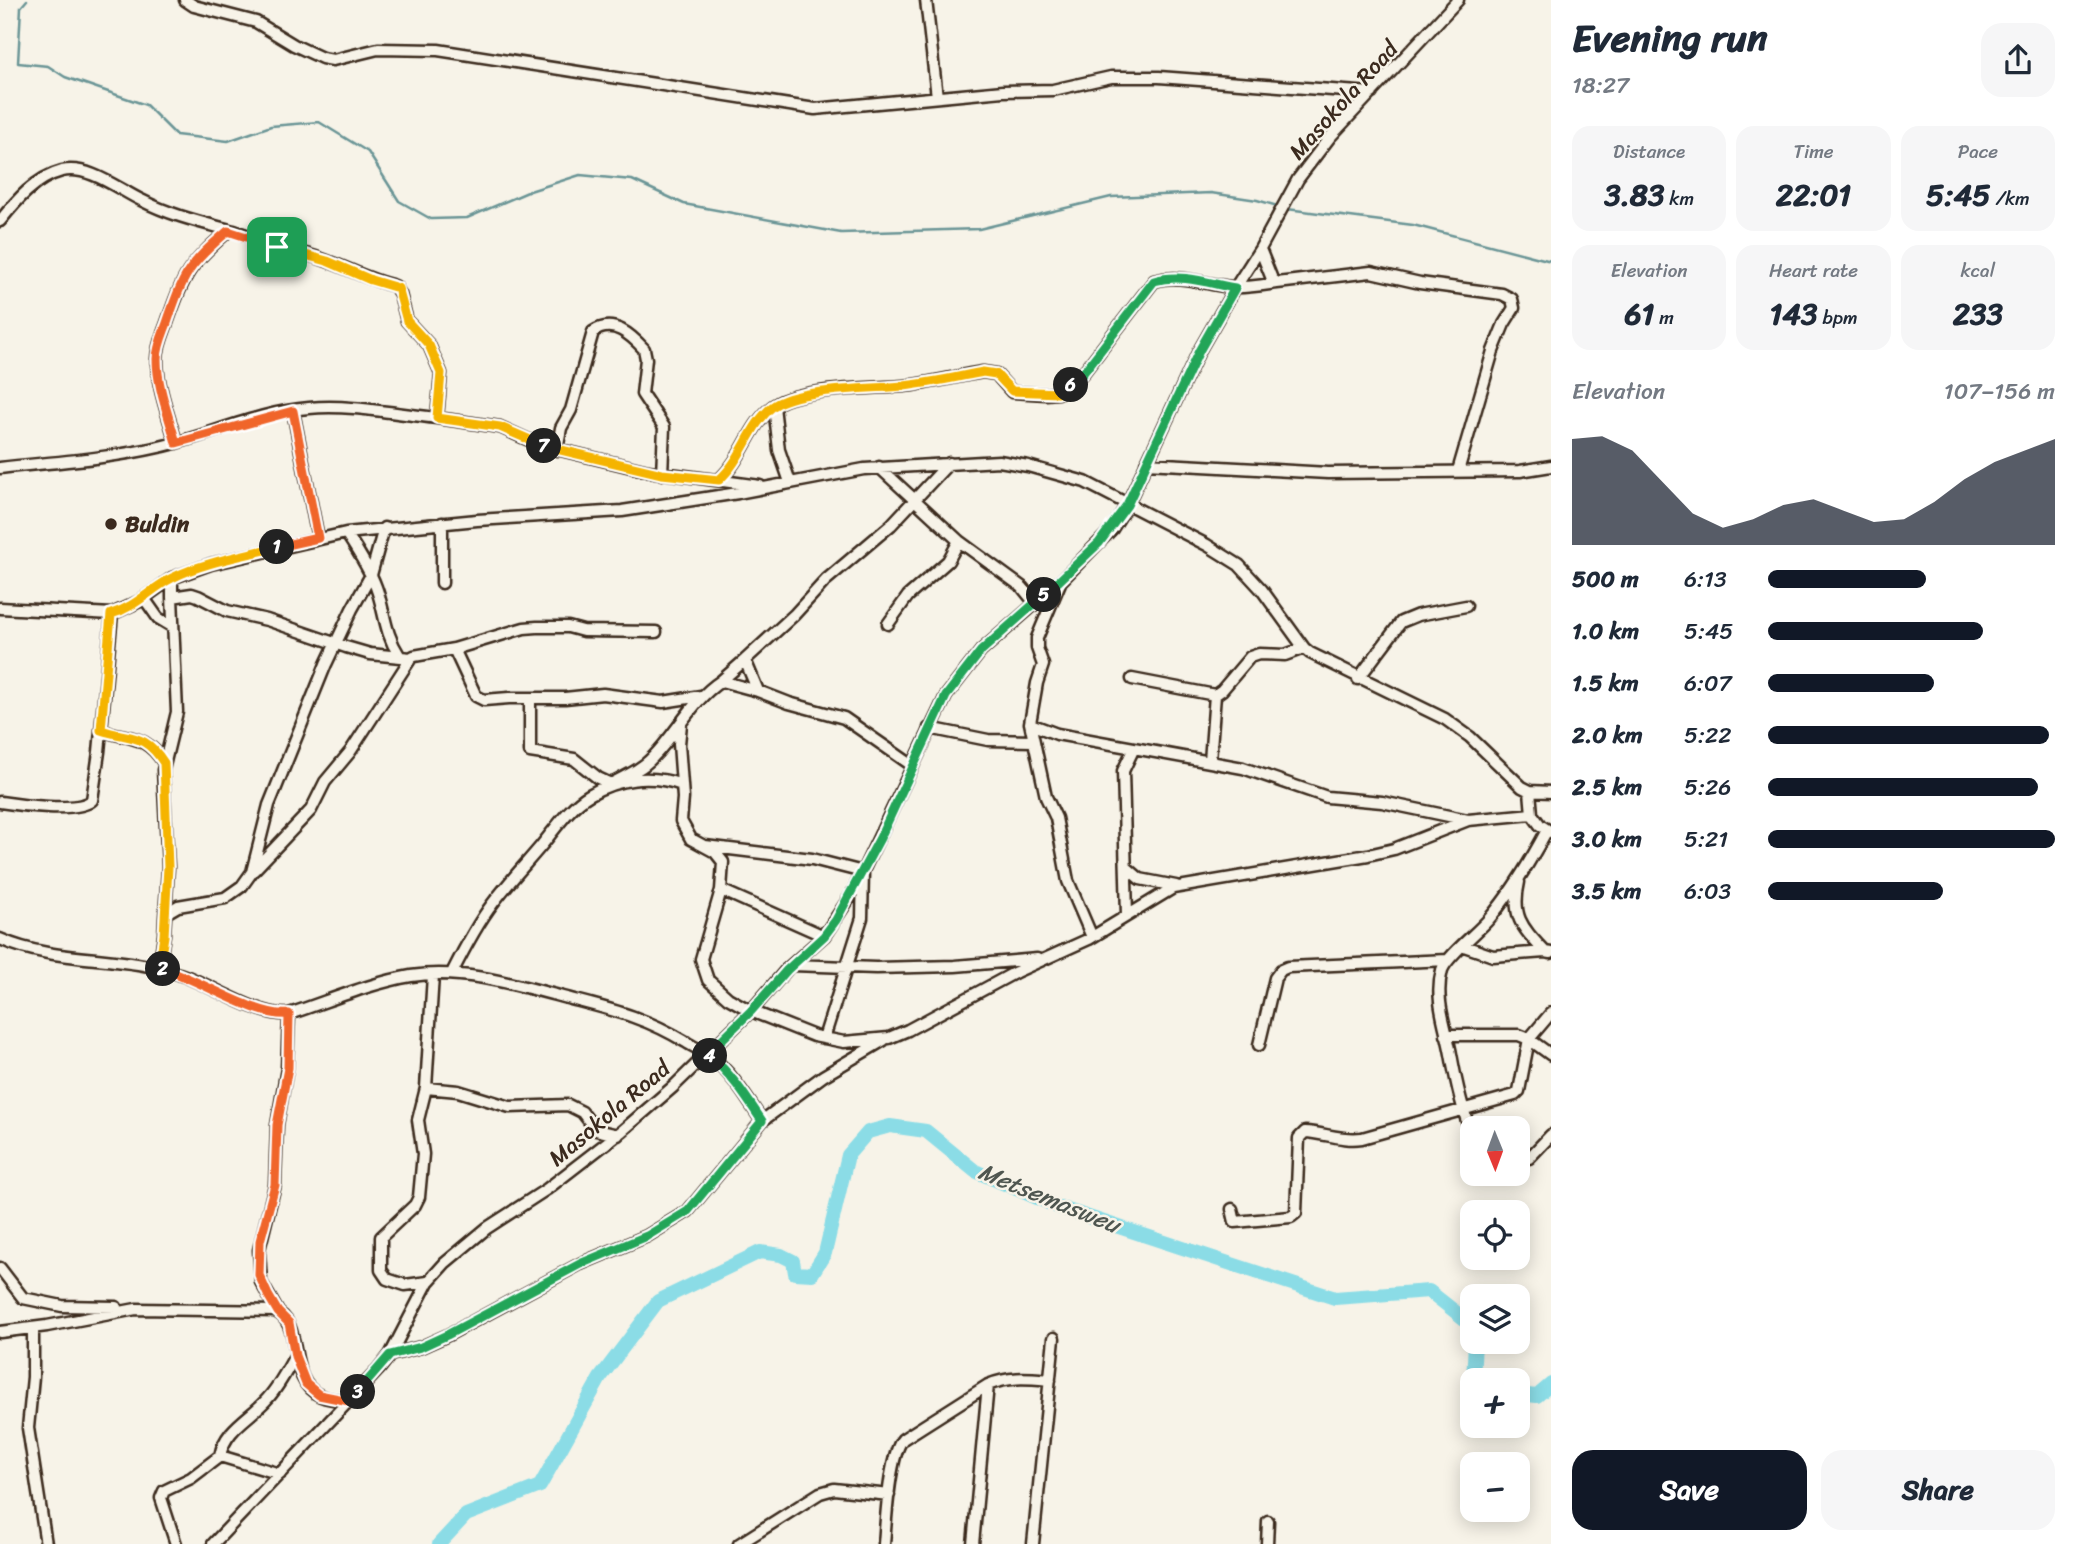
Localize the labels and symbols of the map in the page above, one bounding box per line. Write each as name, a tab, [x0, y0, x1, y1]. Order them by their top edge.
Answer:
street label: Masokola Road	[1278, 30, 1410, 170]
pin	[247, 217, 307, 277]
pin: 6	[1054, 368, 1088, 402]
pin: 7	[526, 428, 562, 464]
place label: Buldin	[125, 504, 190, 545]
marker: Buldin	[103, 516, 119, 532]
pin: 1	[260, 530, 294, 564]
pin: 5	[1026, 578, 1062, 612]
pin: 2	[146, 951, 180, 986]
pin: 4	[692, 1038, 728, 1074]
street label: Masokola Road	[539, 1048, 681, 1177]
north arrow	[1460, 1116, 1530, 1186]
water label: Metsemasweu	[972, 1151, 1129, 1247]
pin: 3	[340, 1374, 376, 1410]

